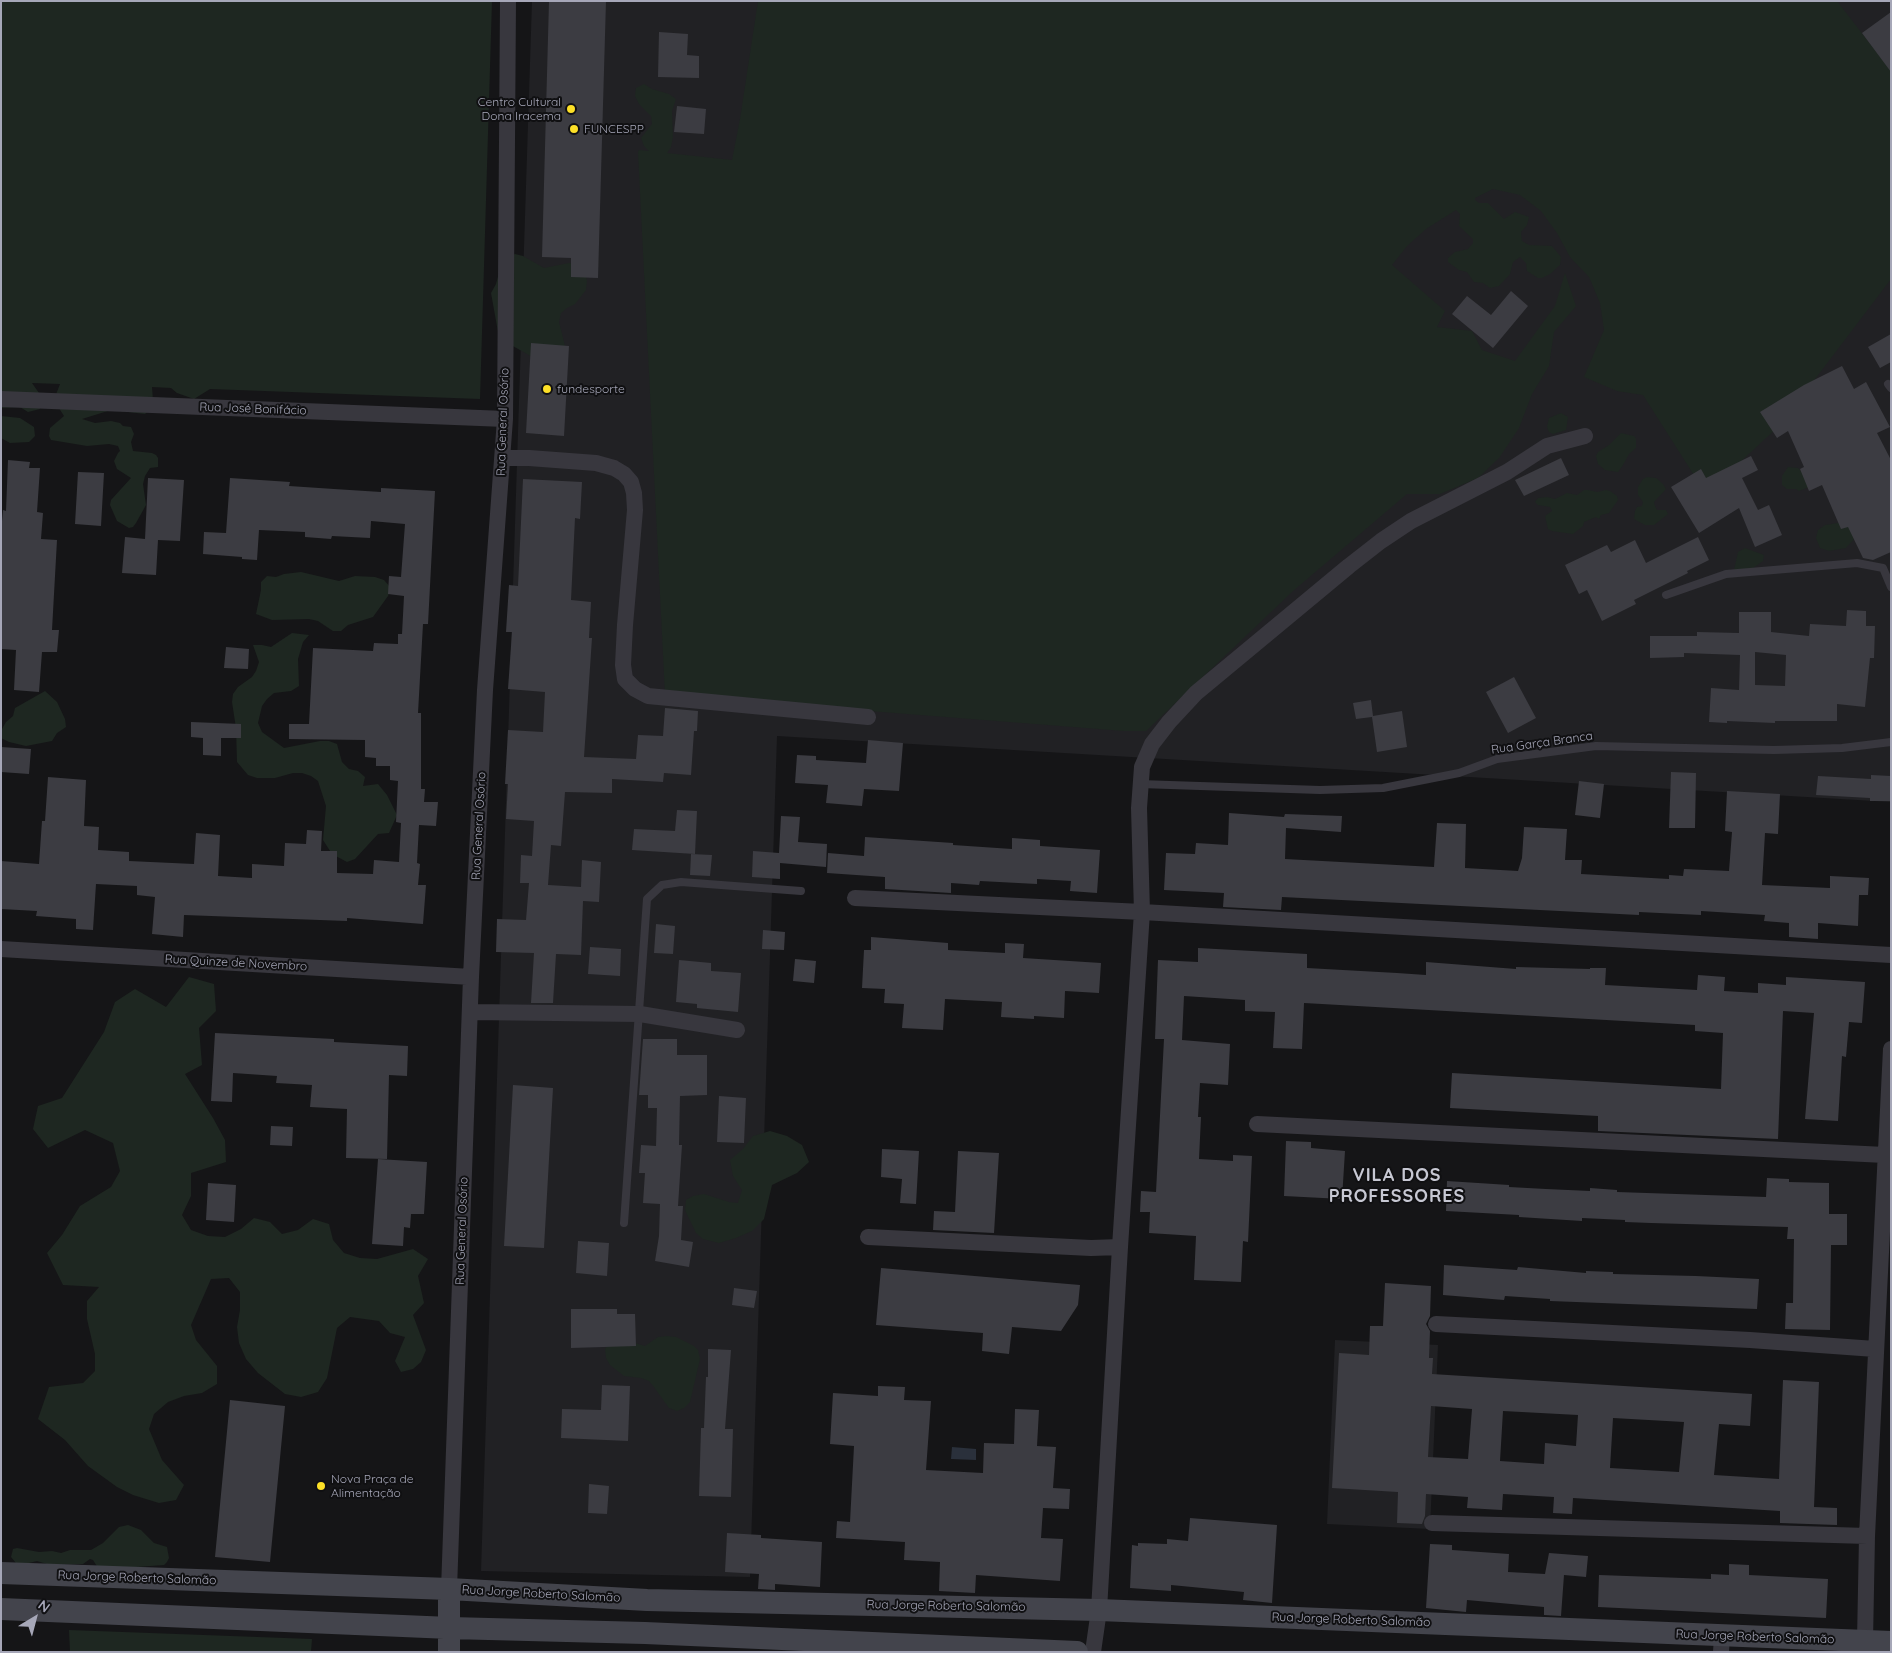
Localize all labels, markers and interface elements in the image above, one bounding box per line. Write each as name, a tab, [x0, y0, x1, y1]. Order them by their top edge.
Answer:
place label: Centro Cultural Dona Iracema	[478, 95, 561, 123]
marker: Centro Cultural Dona Iracema	[565, 103, 577, 115]
place label: FUNCESPP	[584, 122, 644, 136]
marker: FUNCESPP	[568, 123, 580, 135]
street label: Rua General Osório	[494, 368, 512, 476]
place label: fundesporte	[557, 382, 625, 396]
marker: fundesporte	[541, 383, 553, 395]
street label: Rua José Bonifácio	[199, 400, 307, 418]
street label: Rua Garça Branca	[1490, 729, 1594, 757]
street label: Rua General Osório	[469, 771, 489, 881]
street label: Rua Quinze de Novembro	[164, 952, 308, 974]
district label: VILA DOS PROFESSORES	[1327, 1165, 1467, 1208]
street label: Rua General Osório	[453, 1177, 471, 1285]
place label: Nova Praça de Alimentação	[331, 1472, 414, 1500]
marker: Nova Praça de Alimentação	[315, 1480, 327, 1492]
street label: Rua Jorge Roberto Salomão	[57, 1568, 217, 1588]
street label: Rua Jorge Roberto Salomão	[461, 1583, 621, 1605]
north arrow	[10, 1593, 60, 1643]
text: N	[34, 1596, 54, 1616]
street label: Rua Jorge Roberto Salomão	[866, 1597, 1026, 1615]
street label: Rua Jorge Roberto Salomão	[1271, 1610, 1431, 1630]
street label: Rua Jorge Roberto Salomão	[1675, 1627, 1835, 1647]

